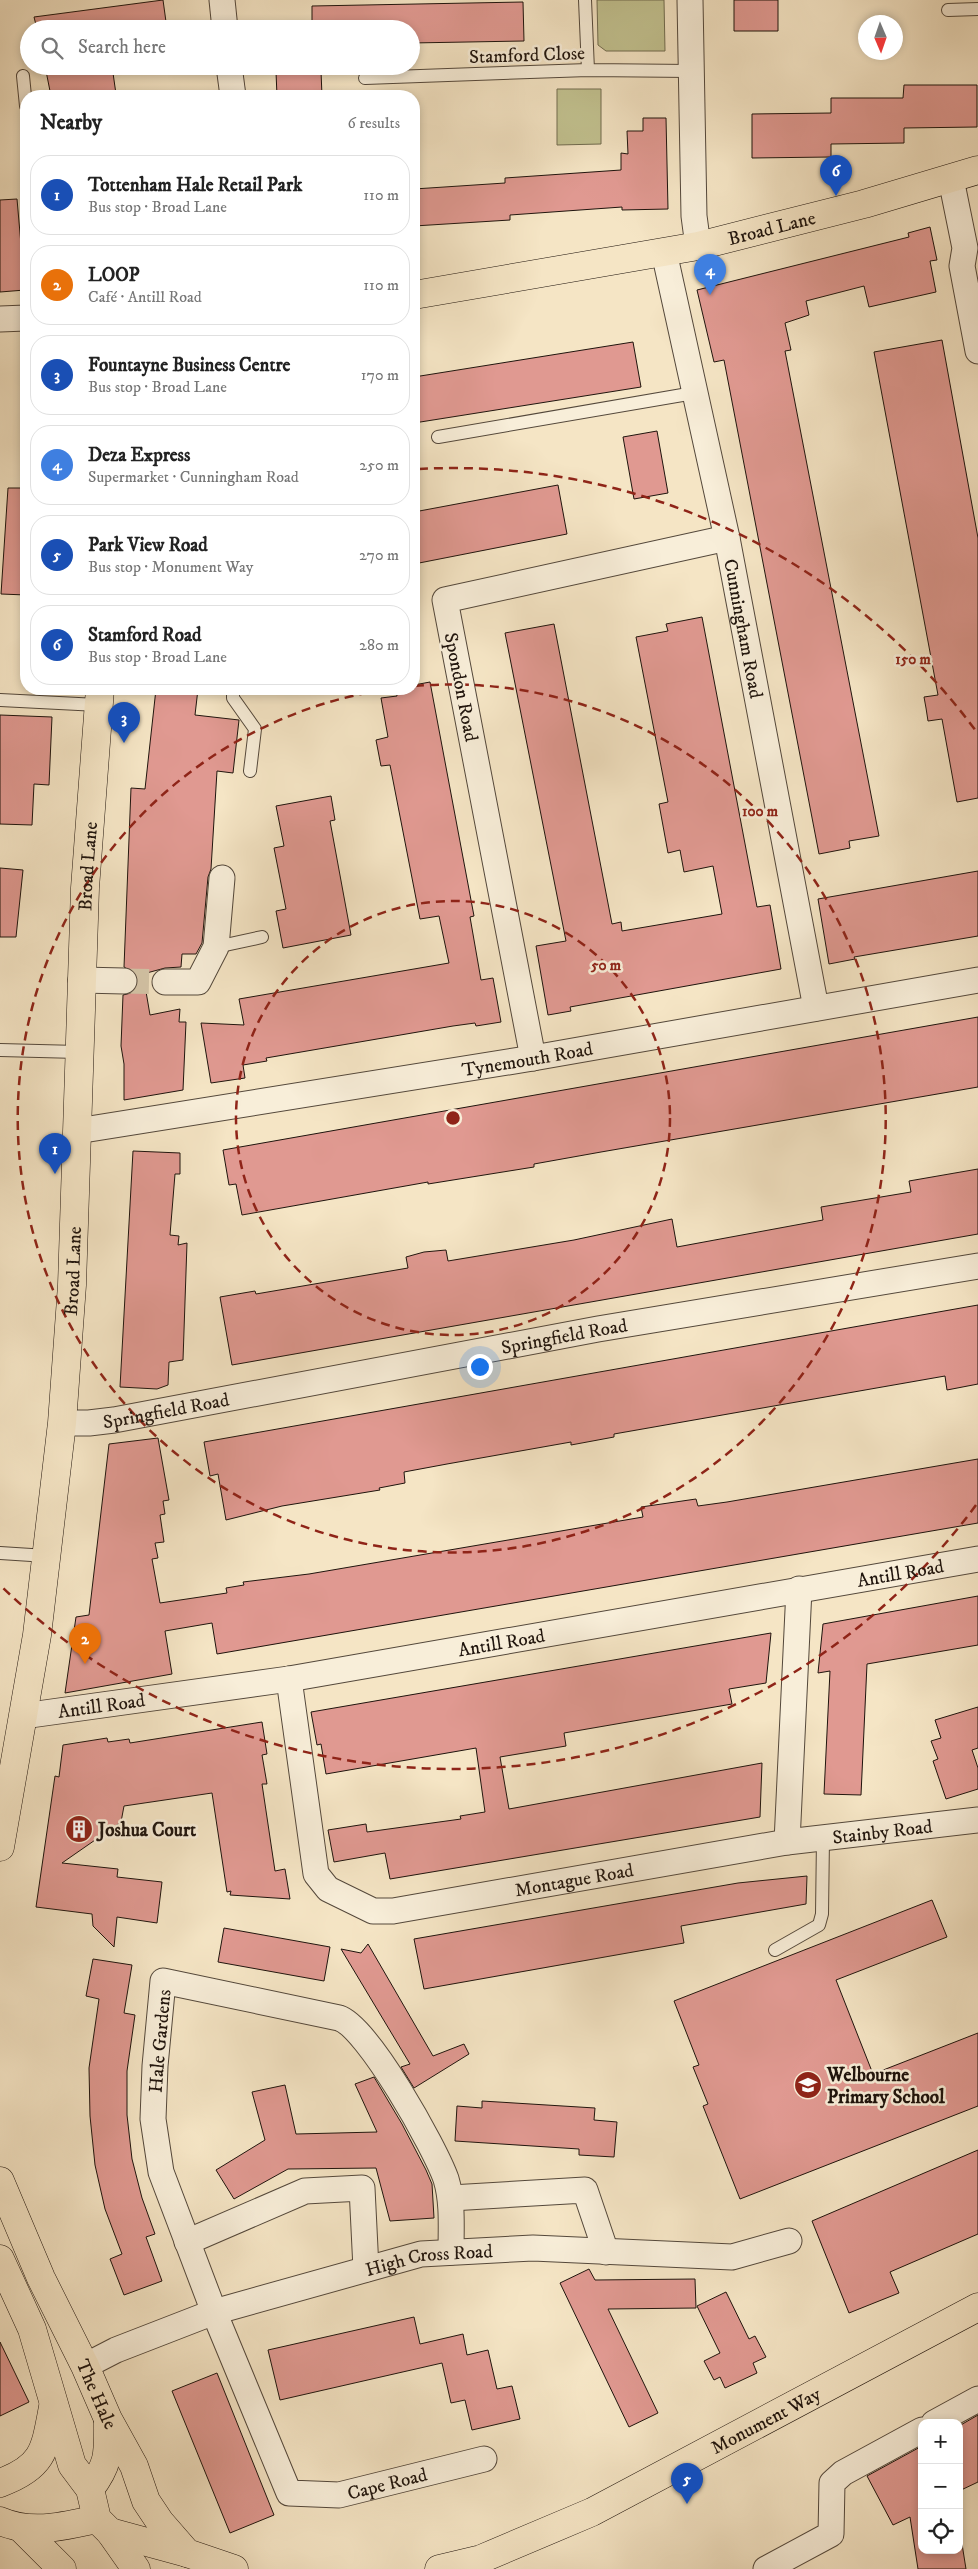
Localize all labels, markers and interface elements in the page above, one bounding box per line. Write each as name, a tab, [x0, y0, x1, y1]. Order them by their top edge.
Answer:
north arrow	[858, 15, 903, 60]
search box	[20, 20, 420, 75]
icon: search	[38, 34, 66, 62]
text: Search here	[78, 36, 166, 59]
street label: Stamford Close	[469, 42, 585, 69]
text: Nearby	[40, 110, 102, 136]
text: 6 results	[347, 113, 400, 133]
pin: 6	[820, 155, 852, 196]
text: Tottenham Hale Retail Park	[88, 174, 302, 197]
text: 1	[54, 185, 60, 205]
text: 110 m	[363, 185, 399, 205]
text: Bus stop · Broad Lane	[88, 197, 227, 217]
street label: Broad Lane	[726, 207, 818, 251]
pin: 4	[694, 254, 726, 295]
text: LOOP	[88, 264, 139, 287]
text: 2	[53, 275, 61, 295]
text: 110 m	[363, 275, 399, 295]
text: Café · Antill Road	[88, 287, 202, 307]
text: Fountayne Business Centre	[88, 354, 290, 377]
text: 3	[54, 365, 60, 385]
text: 170 m	[361, 365, 399, 385]
text: Bus stop · Broad Lane	[88, 377, 227, 397]
text: Deza Express	[88, 444, 190, 467]
text: 4	[52, 455, 62, 475]
text: 250 m	[359, 455, 399, 475]
text: Supermarket · Cunningham Road	[88, 467, 299, 487]
text: Park View Road	[88, 534, 208, 557]
text: 5	[53, 545, 61, 565]
text: 270 m	[359, 545, 399, 565]
text: Bus stop · Monument Way	[88, 557, 253, 577]
street label: Cunningham Road	[718, 557, 767, 701]
text: Stamford Road	[88, 624, 201, 647]
street label: Spondon Road	[439, 631, 482, 744]
text: 6	[53, 635, 61, 655]
text: 280 m	[359, 635, 399, 655]
text: Bus stop · Broad Lane	[88, 647, 227, 667]
text: 150 m	[895, 650, 931, 669]
pin: 3	[108, 702, 140, 743]
text: 100 m	[742, 802, 779, 821]
street label: Broad Lane	[74, 821, 103, 911]
text: 50 m	[590, 956, 622, 975]
street label: Tynemouth Road	[460, 1038, 595, 1082]
centre of rings	[444, 1109, 462, 1127]
pin: 1	[39, 1133, 71, 1174]
street label: Broad Lane	[60, 1226, 87, 1317]
street label: Springfield Road	[499, 1314, 630, 1360]
your location	[467, 1354, 493, 1380]
street label: Springfield Road	[102, 1389, 232, 1434]
street label: Antill Road	[855, 1555, 946, 1593]
pin: 2	[69, 1623, 101, 1664]
street label: Antill Road	[456, 1625, 547, 1662]
street label: Antill Road	[56, 1689, 147, 1724]
building icon: Joshua Court	[64, 1814, 94, 1844]
street label: Stainby Road	[831, 1815, 934, 1850]
place label: Joshua Court	[96, 1819, 197, 1842]
street label: Montague Road	[513, 1859, 636, 1902]
street label: Hale Gardens	[145, 1989, 176, 2094]
place label: Welbourne Primary School	[826, 2064, 945, 2109]
school or university icon: Welbourne Primary School	[793, 2070, 823, 2100]
street label: High Cross Road	[363, 2240, 494, 2282]
street label: The Hale	[70, 2356, 121, 2434]
street label: Monument Way	[707, 2382, 826, 2460]
map controls	[918, 2419, 963, 2554]
button: +	[918, 2419, 963, 2464]
street label: Cape Road	[345, 2463, 430, 2506]
pin: 5	[671, 2463, 703, 2504]
button: −	[918, 2464, 963, 2509]
button: locate	[918, 2509, 963, 2554]

